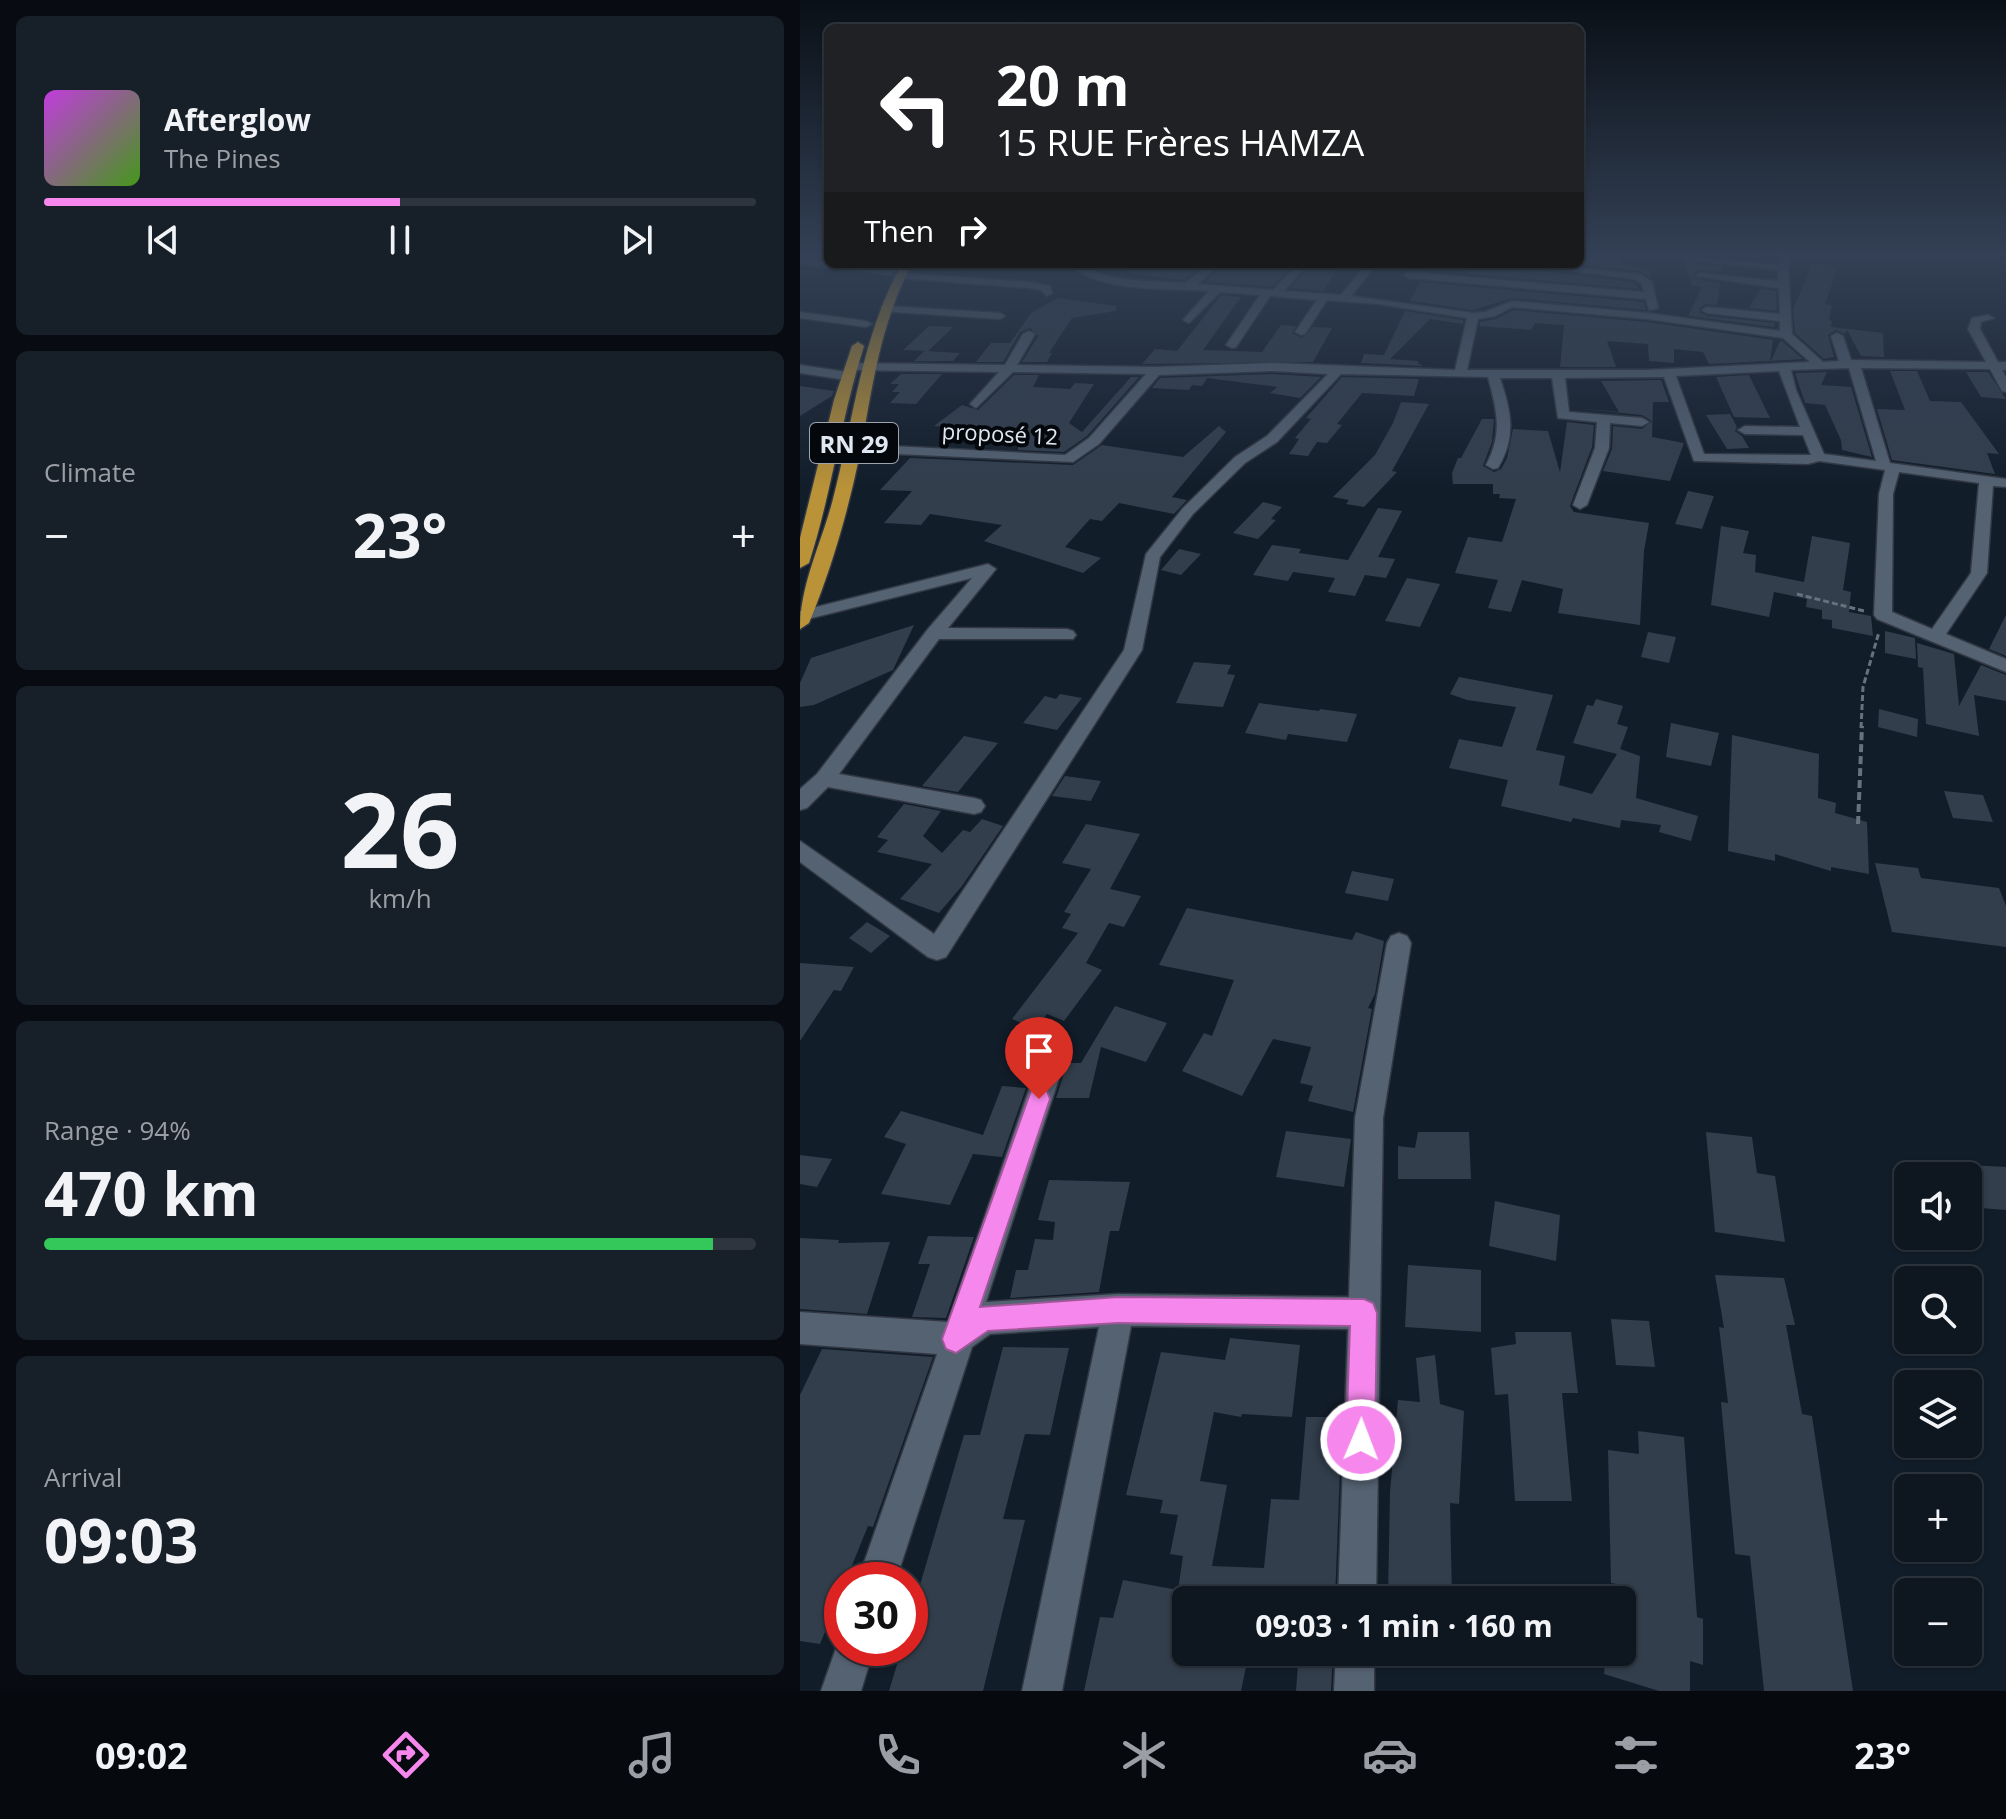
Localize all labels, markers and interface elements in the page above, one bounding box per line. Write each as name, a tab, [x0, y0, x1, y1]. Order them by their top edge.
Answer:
text: 20 m	[996, 46, 1130, 122]
icon: left	[864, 56, 968, 160]
text: Afterglow	[164, 99, 311, 140]
text: 15 RUE Frères HAMZA	[996, 118, 1364, 167]
text: The Pines	[164, 140, 281, 176]
icon: right	[950, 208, 994, 252]
text: Then	[864, 210, 934, 251]
icon: previous	[141, 218, 185, 262]
icon: pause	[378, 218, 422, 262]
icon: next	[615, 218, 659, 262]
street label: proposé 12	[941, 415, 1059, 451]
road number: RN 29	[810, 423, 898, 463]
text: Climate	[44, 454, 136, 490]
text: 23°	[353, 494, 447, 576]
text: −	[44, 505, 69, 565]
text: +	[731, 505, 756, 565]
text: 26	[341, 757, 459, 898]
text: km/h	[368, 880, 432, 916]
pin	[1005, 1017, 1073, 1099]
icon: arrive	[1017, 1029, 1061, 1073]
text: Range · 94%	[44, 1112, 191, 1148]
text: 470 km	[44, 1152, 259, 1234]
map controls	[1894, 1162, 1982, 1666]
button: sound	[1894, 1162, 1982, 1250]
button: search	[1894, 1266, 1982, 1354]
button: layers	[1894, 1370, 1982, 1458]
position arrow	[1319, 1398, 1403, 1482]
text: Arrival	[44, 1459, 122, 1495]
button: +	[1894, 1474, 1982, 1562]
text: 09:03	[44, 1499, 198, 1581]
speed limit sign: 30	[824, 1562, 928, 1666]
button: −	[1894, 1578, 1982, 1666]
text: 09:03 · 1 min · 160 m	[1255, 1605, 1553, 1646]
icon: directions	[378, 1727, 434, 1783]
icon: music	[624, 1727, 680, 1783]
icon: phone	[870, 1727, 926, 1783]
icon: climate	[1116, 1727, 1172, 1783]
icon: car	[1362, 1727, 1418, 1783]
icon: filters	[1608, 1727, 1664, 1783]
text: 09:02	[95, 1731, 188, 1780]
text: 23°	[1854, 1731, 1911, 1780]

